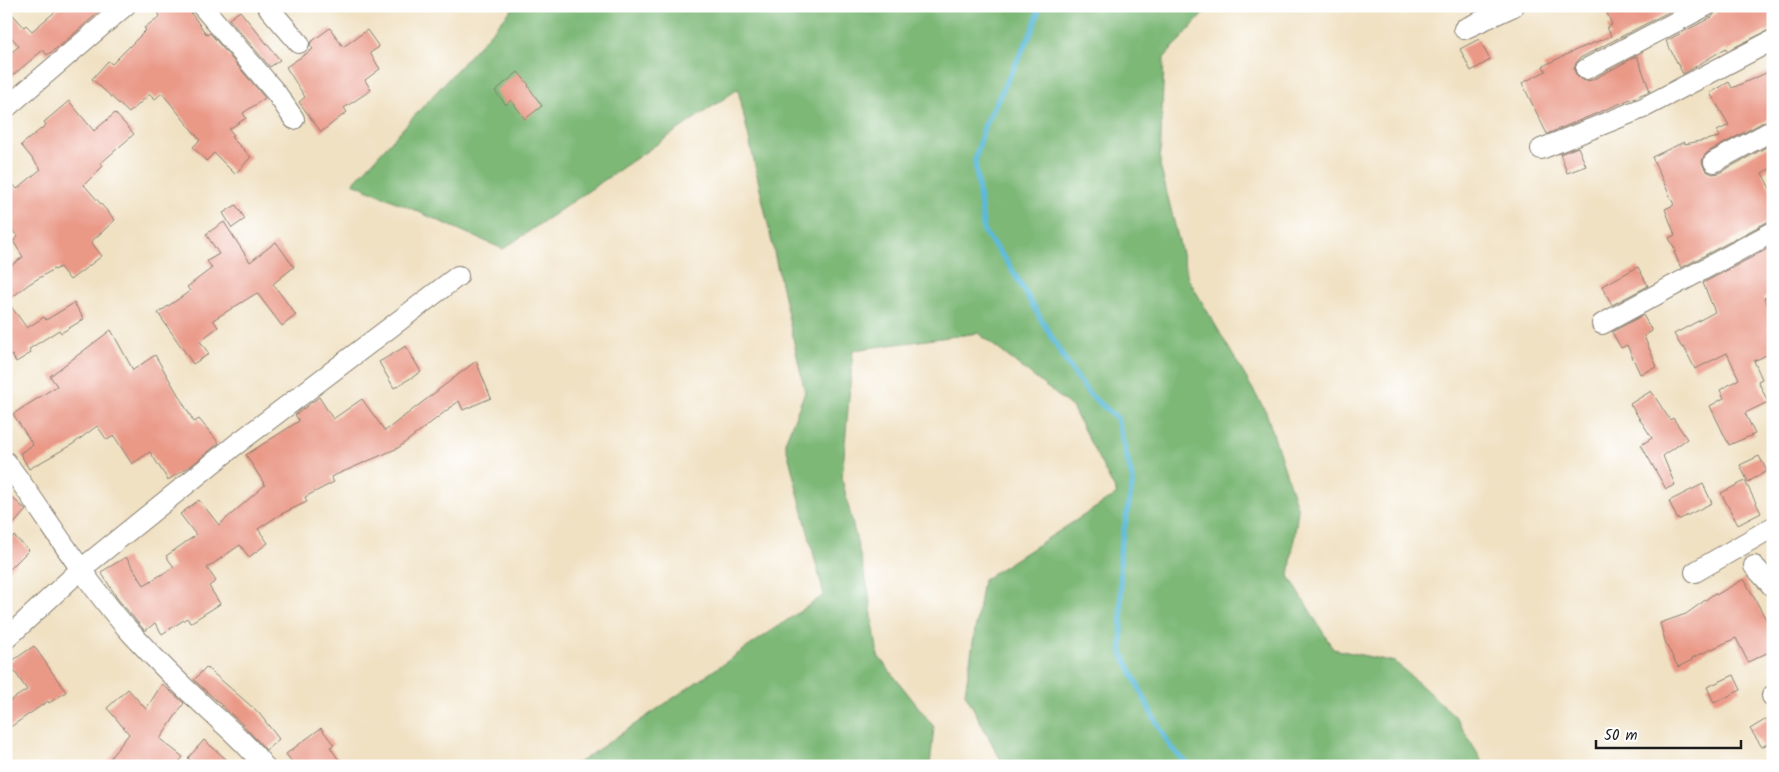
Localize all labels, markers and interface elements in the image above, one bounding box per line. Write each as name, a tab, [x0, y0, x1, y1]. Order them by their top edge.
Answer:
scale bar	[1596, 717, 1742, 749]
text: 50 m	[1604, 724, 1638, 748]

